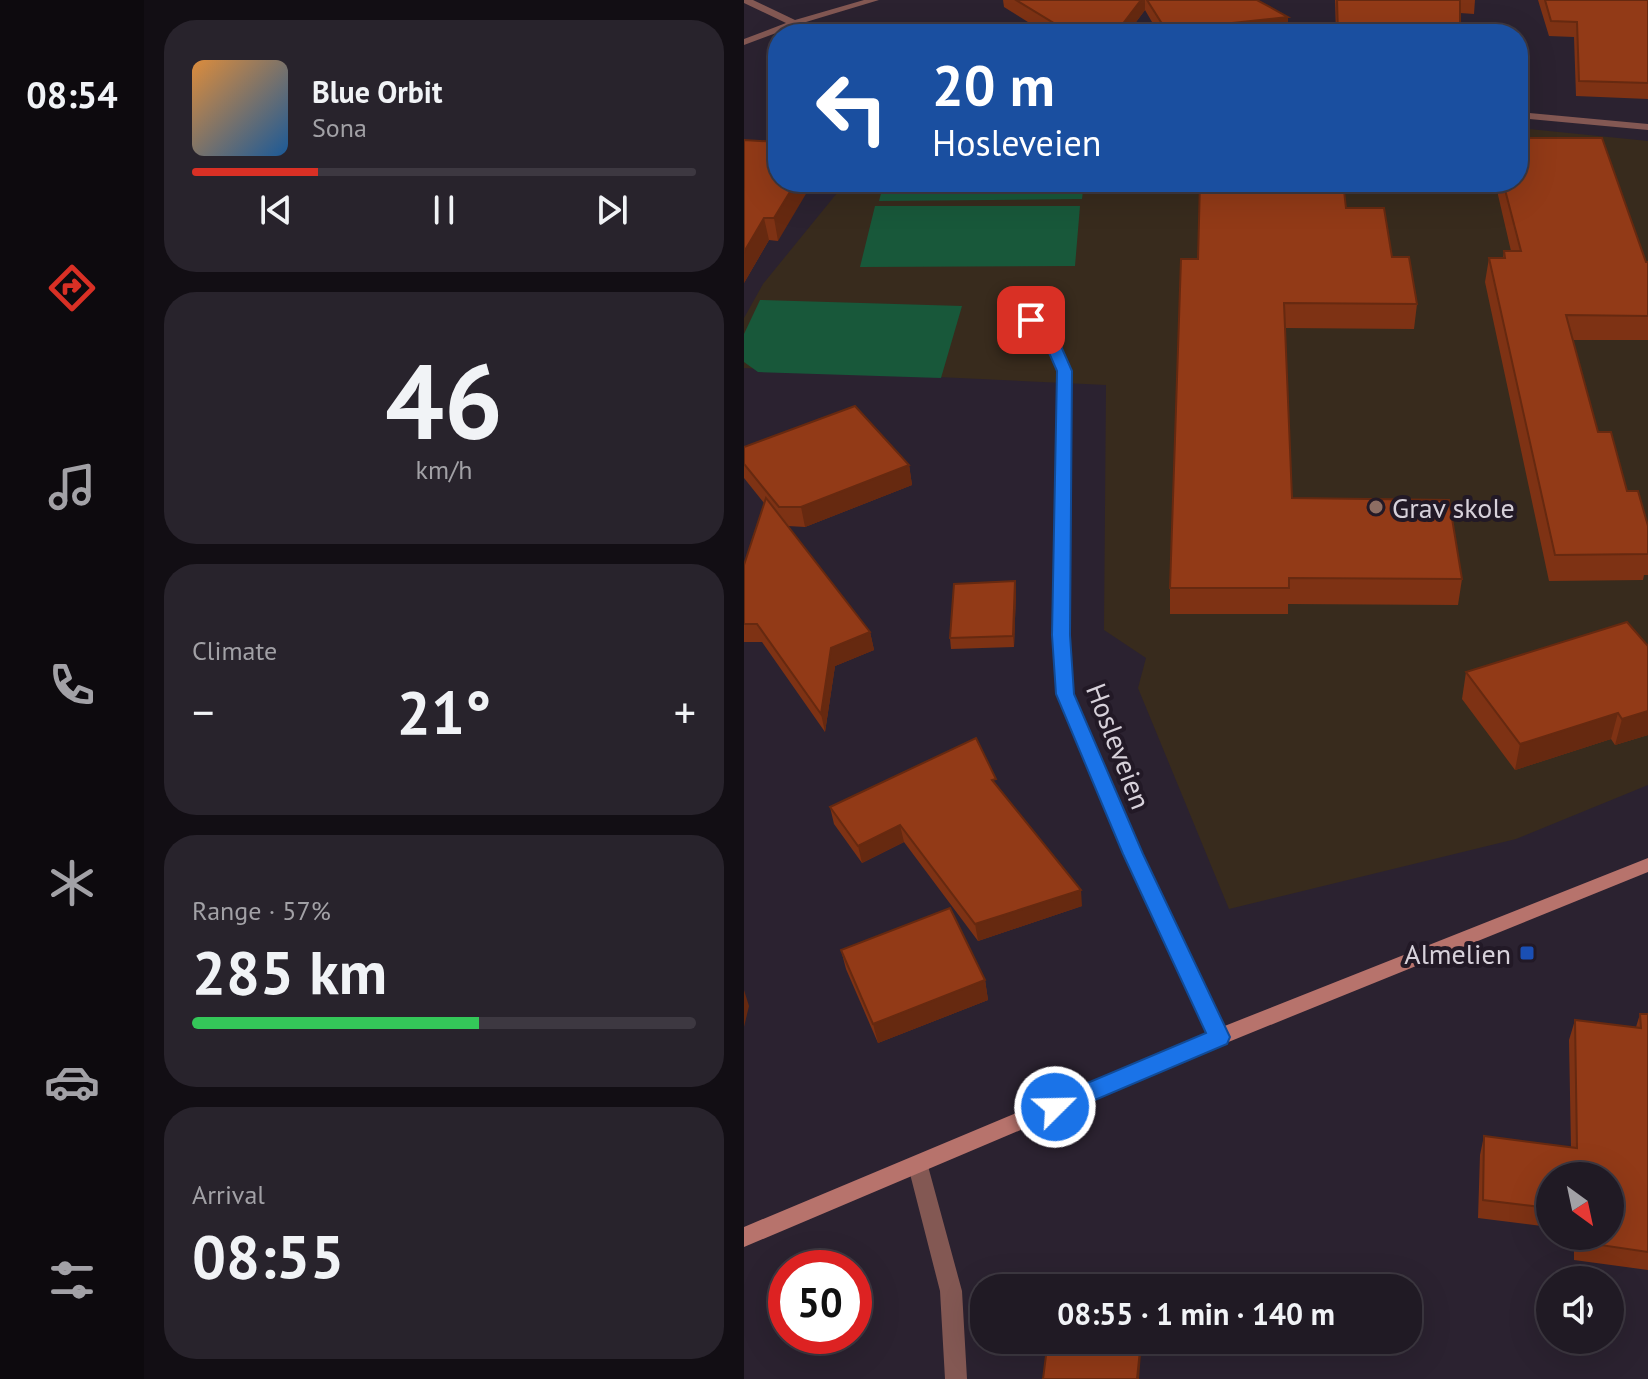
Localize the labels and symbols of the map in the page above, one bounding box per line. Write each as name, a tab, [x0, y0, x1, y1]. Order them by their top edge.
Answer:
pin	[997, 286, 1065, 354]
place label: Grav skole	[1392, 489, 1515, 526]
marker: Grav skole	[1367, 498, 1385, 516]
street label: Hosleveien	[1078, 678, 1160, 814]
place label: Almelien	[1404, 935, 1511, 972]
marker: Almelien	[1518, 944, 1536, 962]
position arrow	[1013, 1065, 1097, 1149]
north arrow	[1536, 1162, 1624, 1250]
speed limit sign: 50	[768, 1250, 872, 1354]

